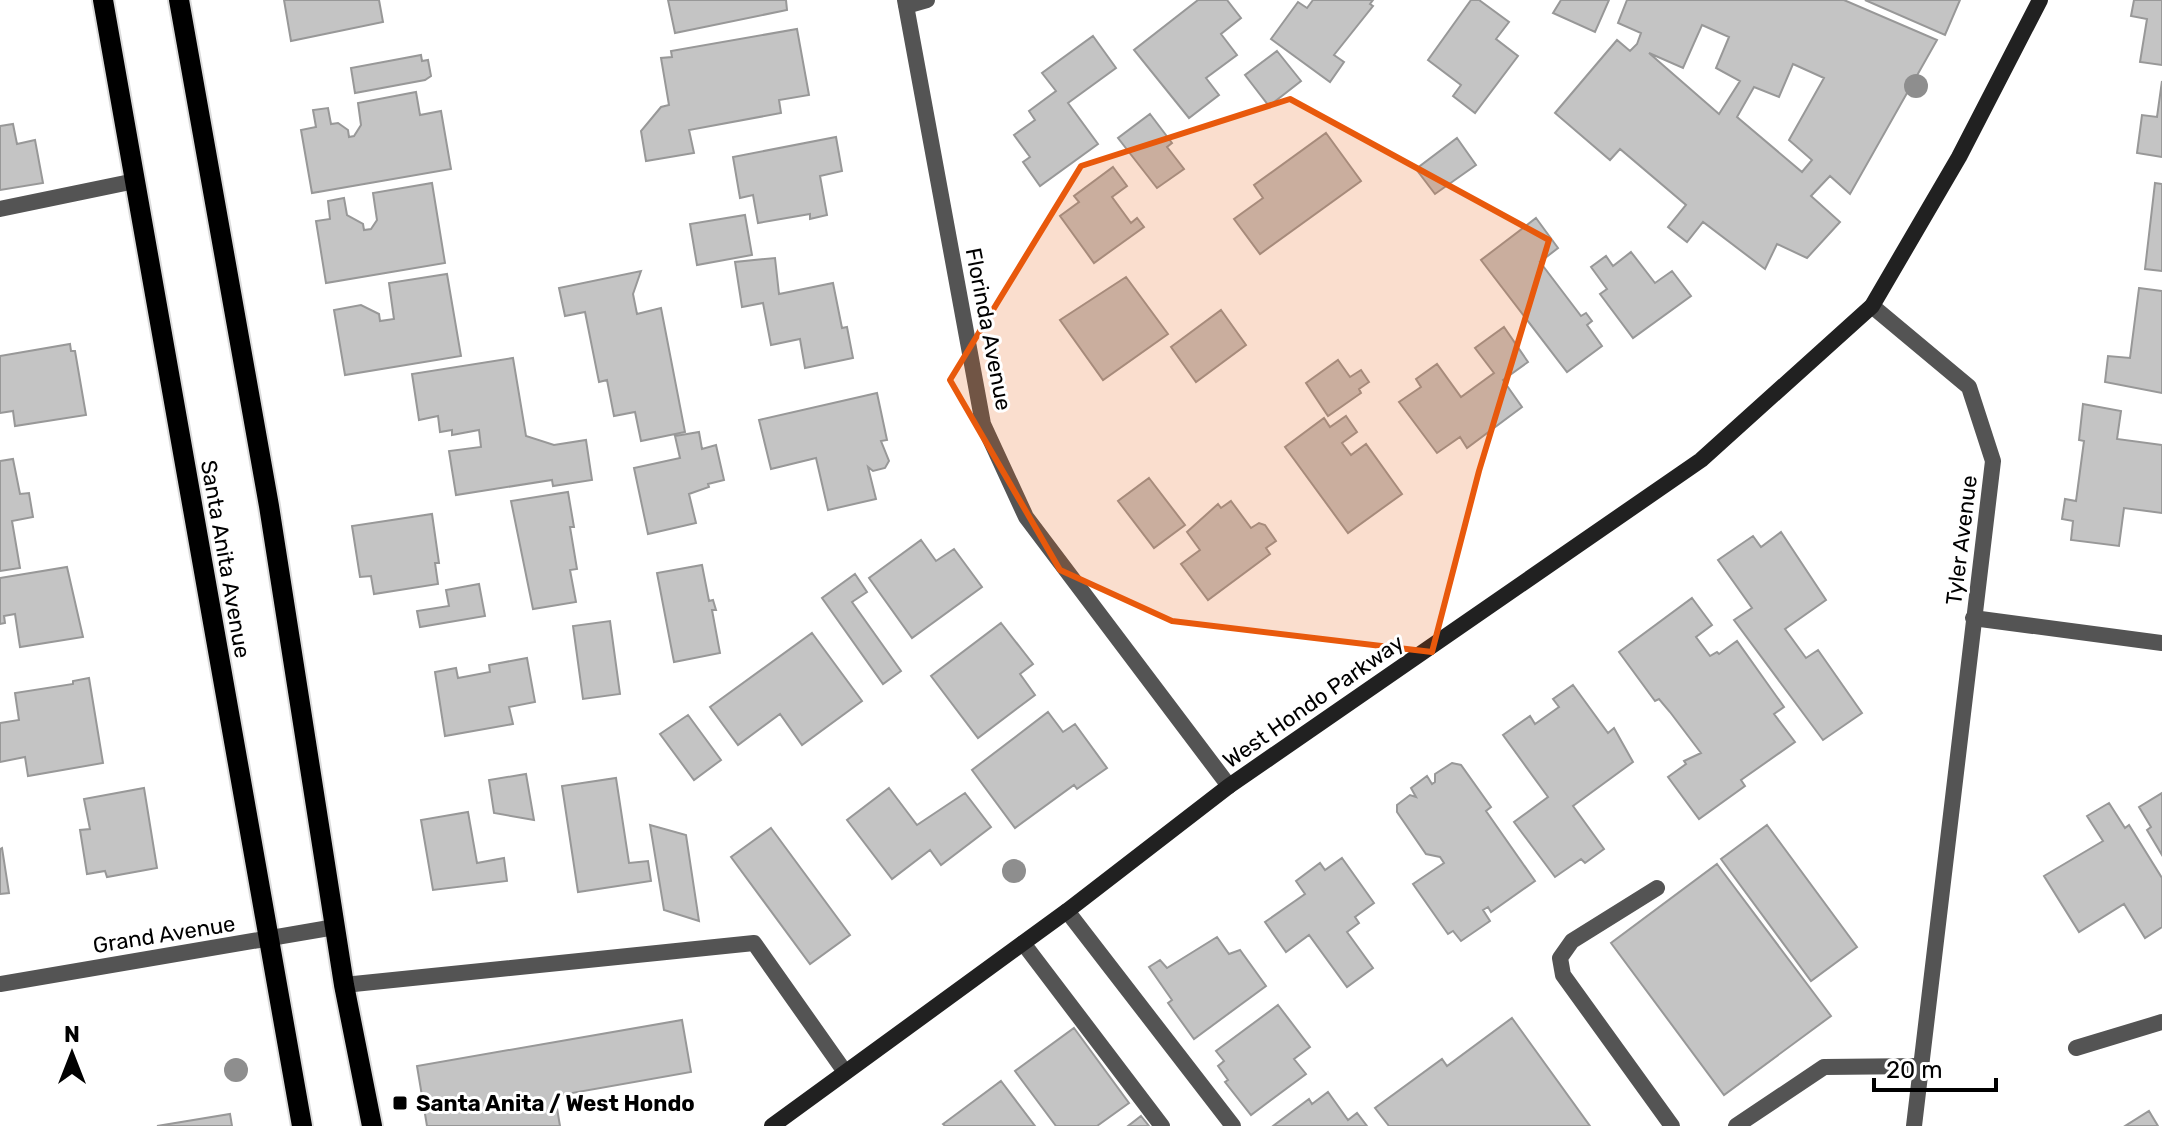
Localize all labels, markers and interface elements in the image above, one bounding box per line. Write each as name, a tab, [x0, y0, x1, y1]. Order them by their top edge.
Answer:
street label: Florinda Avenue	[960, 246, 1017, 413]
street label: Santa Anita Avenue	[195, 458, 256, 660]
street label: Tyler Avenue	[1940, 474, 1983, 606]
street label: West Hondo Parkway	[1218, 629, 1409, 774]
street label: Grand Avenue	[91, 910, 237, 959]
north arrow	[32, 1014, 112, 1094]
text: N	[64, 1021, 80, 1048]
scale bar	[1874, 1042, 1996, 1092]
text: 20 m	[1886, 1056, 1943, 1084]
place label: Santa Anita / West Hondo	[416, 1090, 695, 1117]
marker: Santa Anita / West Hondo	[391, 1094, 409, 1112]

